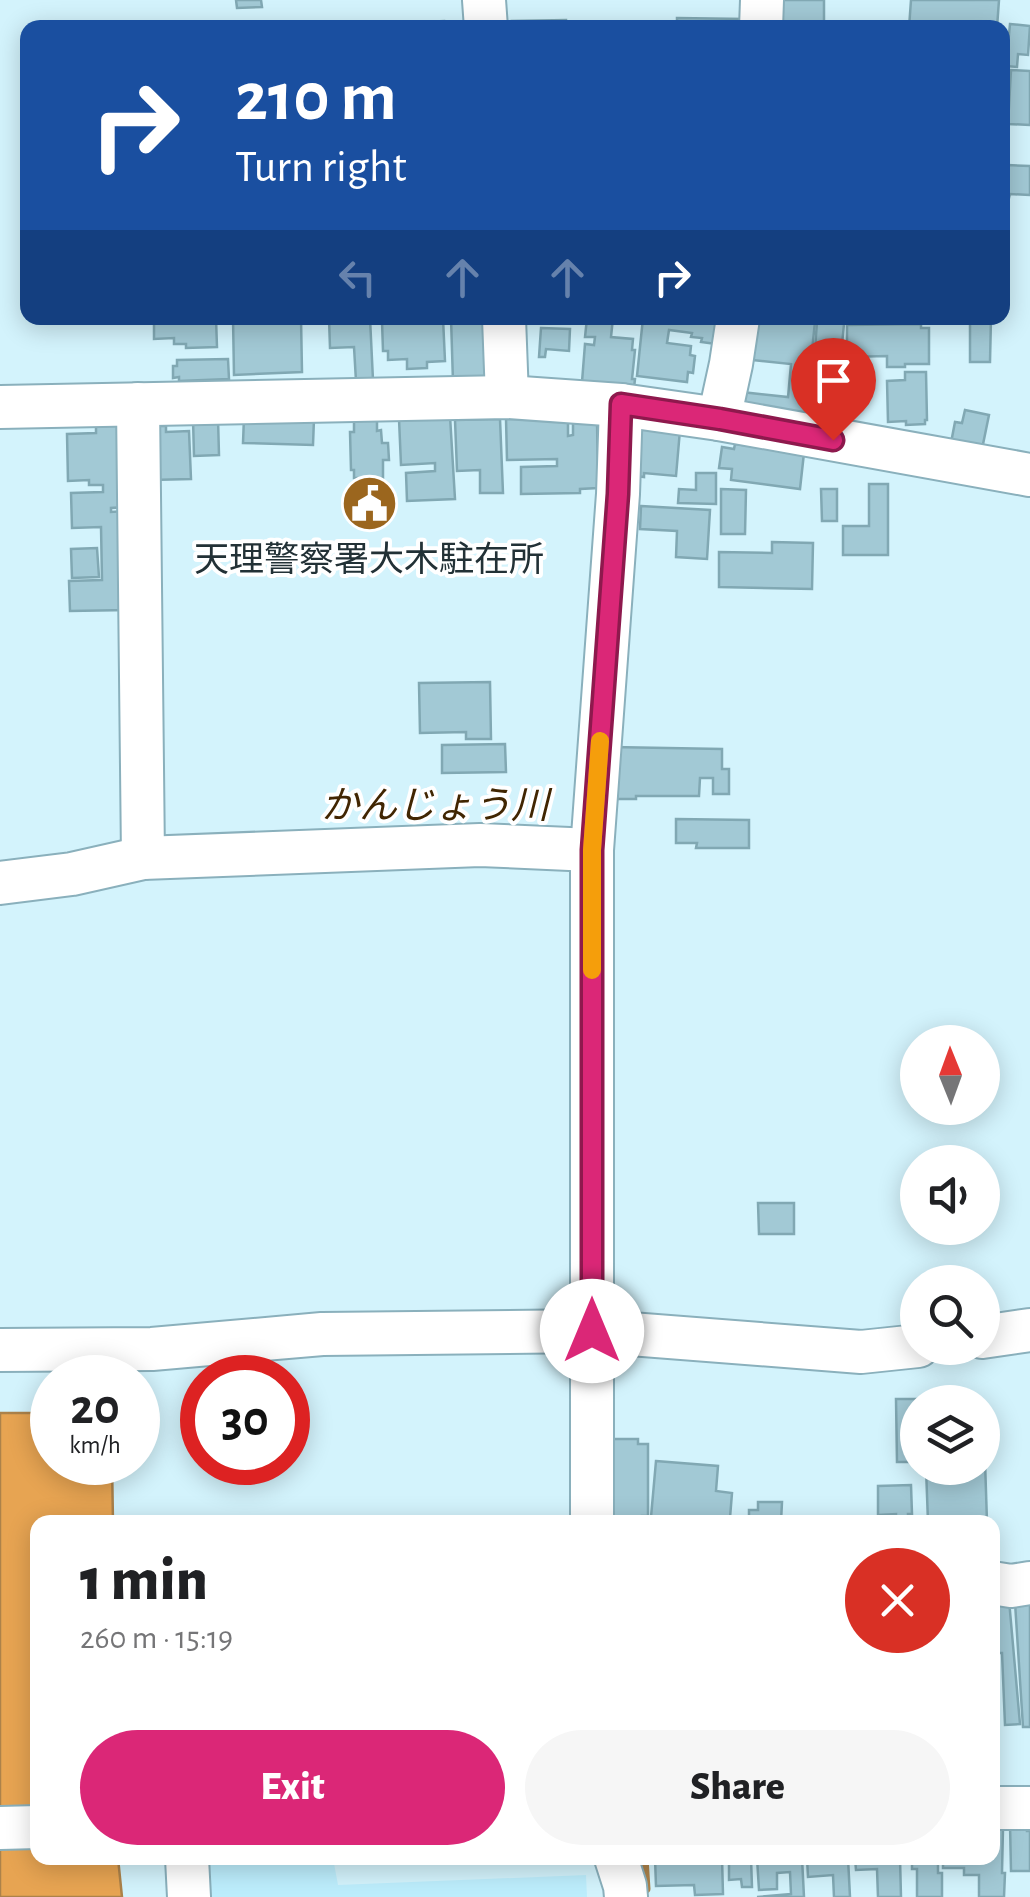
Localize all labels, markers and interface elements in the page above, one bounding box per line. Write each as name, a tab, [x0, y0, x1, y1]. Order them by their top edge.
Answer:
icon: right	[70, 60, 200, 190]
text: 210 m	[235, 63, 397, 133]
text: Turn right	[235, 145, 407, 190]
icon: left	[330, 250, 385, 305]
icon: ahead	[435, 250, 490, 305]
icon: ahead	[540, 250, 595, 305]
icon: right	[645, 250, 700, 305]
pin	[791, 338, 876, 441]
icon: arrive	[806, 353, 861, 408]
public building icon: 天理警察署大木駐在所	[339, 473, 399, 533]
place label: 天理警察署大木駐在所	[194, 541, 544, 578]
water label: かんじょう川	[321, 788, 553, 826]
north arrow	[900, 1025, 1000, 1125]
map controls	[900, 1025, 1000, 1485]
button: sound	[900, 1145, 1000, 1245]
button: search	[900, 1265, 1000, 1365]
position arrow	[540, 1279, 644, 1383]
speed limit sign: 30	[180, 1355, 310, 1485]
text: 20	[70, 1383, 120, 1433]
button: layers	[900, 1385, 1000, 1485]
text: km/h	[69, 1433, 121, 1458]
button: close	[845, 1548, 950, 1653]
text: 1 min	[80, 1551, 208, 1611]
text: 260 m · 15:19	[80, 1622, 233, 1654]
button: Exit	[80, 1730, 505, 1845]
button: Share	[525, 1730, 950, 1845]

